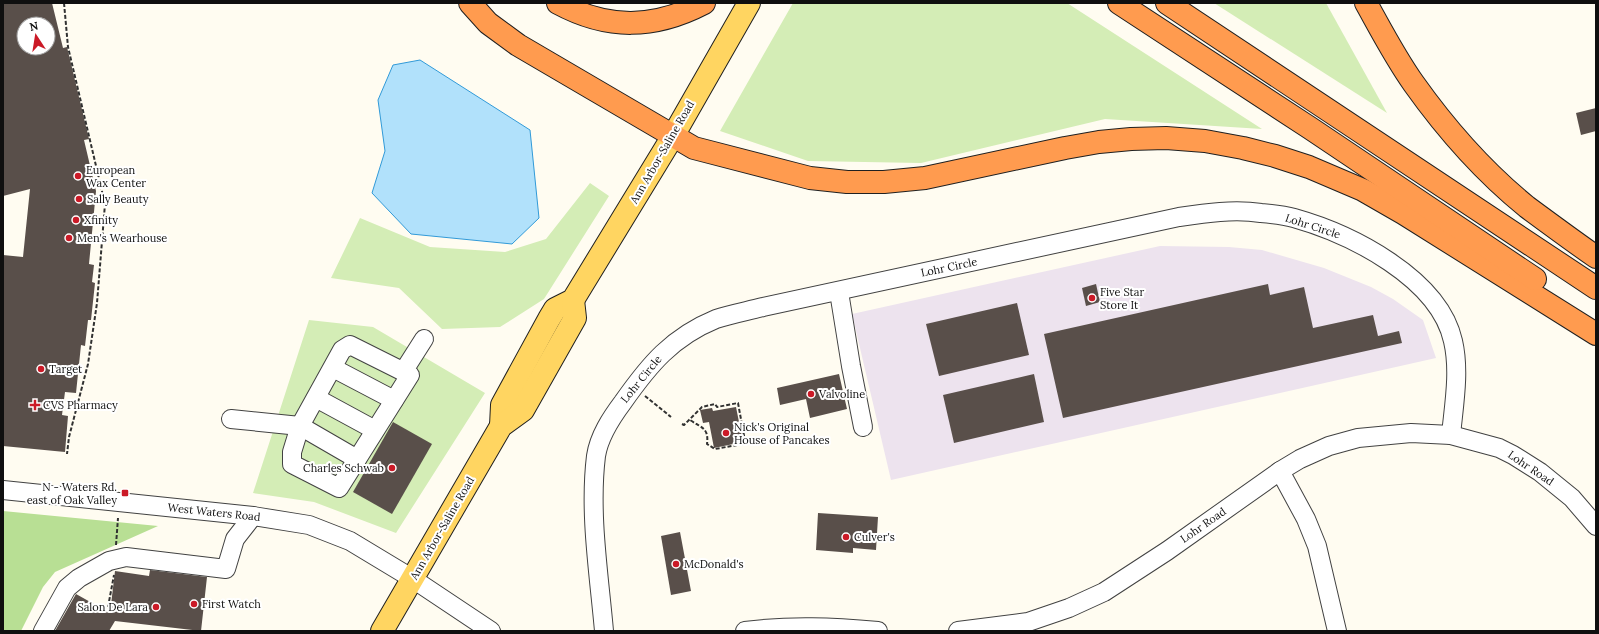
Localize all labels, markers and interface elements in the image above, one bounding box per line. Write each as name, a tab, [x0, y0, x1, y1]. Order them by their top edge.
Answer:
north arrow	[16, 16, 56, 56]
text: N	[28, 18, 40, 34]
street label: Ann Arbor-Saline Road	[626, 98, 697, 207]
place label: European Wax Center	[86, 163, 146, 190]
marker: European Wax Center	[73, 171, 83, 181]
place label: Sally Beauty	[87, 192, 149, 206]
marker: Sally Beauty	[74, 194, 84, 204]
street label: Lohr Circle	[1284, 210, 1342, 242]
place label: Xfinity	[84, 213, 118, 227]
marker: Xfinity	[71, 215, 81, 225]
place label: Men's Wearhouse	[77, 231, 167, 245]
marker: Men's Wearhouse	[64, 233, 74, 243]
street label: Lohr Circle	[920, 254, 979, 280]
place label: Five Star Store It	[1100, 285, 1145, 312]
marker: Five Star Store It	[1087, 293, 1097, 303]
street label: Lohr Circle	[618, 352, 664, 406]
place label: Target	[49, 362, 83, 376]
marker: Target	[36, 364, 46, 374]
place label: Valvoline	[818, 387, 865, 401]
marker: Valvoline	[806, 389, 816, 399]
place label: CVS Pharmacy	[43, 398, 118, 412]
marker: CVS Pharmacy	[30, 400, 40, 410]
place label: Nick's Original House of Pancakes	[734, 420, 830, 447]
marker: Nick's Original House of Pancakes	[721, 428, 731, 438]
street label: Lohr Road	[1505, 448, 1557, 489]
place label: Charles Schwab	[303, 461, 384, 475]
marker: Charles Schwab	[387, 463, 397, 473]
street label: Ann Arbor-Saline Road	[406, 474, 477, 583]
place label: N - Waters Rd. east of Oak Valley	[27, 480, 117, 507]
marker: N - Waters Rd. east of Oak Valley	[120, 488, 130, 498]
street label: West Waters Road	[167, 500, 262, 524]
street label: Lohr Road	[1177, 504, 1229, 546]
place label: Culver's	[854, 530, 895, 544]
marker: Culver's	[841, 532, 851, 542]
place label: McDonald's	[684, 557, 744, 571]
marker: McDonald's	[671, 559, 681, 569]
place label: First Watch	[202, 597, 261, 611]
marker: First Watch	[189, 599, 199, 609]
place label: Salon De Lara	[77, 600, 148, 614]
marker: Salon De Lara	[151, 602, 161, 612]

